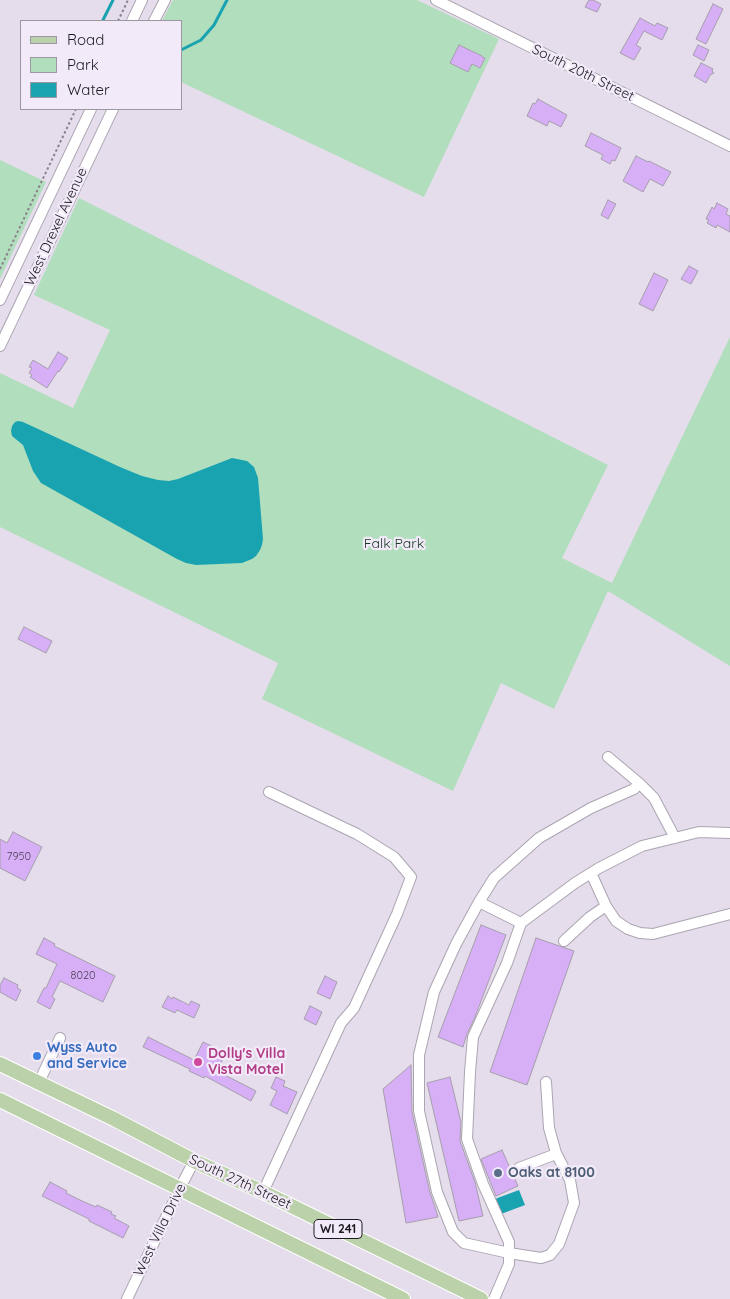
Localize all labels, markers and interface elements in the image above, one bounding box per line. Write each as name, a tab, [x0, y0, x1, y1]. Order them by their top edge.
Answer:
legend	[20, 20, 182, 110]
text: Road	[67, 30, 104, 49]
street label: South 20th Street	[529, 41, 637, 105]
text: Park	[67, 55, 99, 74]
text: Water	[67, 80, 110, 99]
street label: West Drexel Avenue	[21, 165, 91, 289]
park label: Falk Park	[364, 536, 424, 552]
house number: 7950	[7, 850, 31, 864]
house number: 8020	[70, 969, 96, 983]
place label: Wyss Auto and Service	[47, 1040, 127, 1072]
place label: Dolly's Villa Vista Motel	[208, 1046, 285, 1078]
marker: Wyss Auto and Service	[31, 1050, 43, 1062]
marker: Dolly's Villa Vista Motel	[192, 1056, 204, 1068]
street label: South 27th Street	[186, 1151, 294, 1213]
place label: Oaks at 8100	[508, 1165, 595, 1181]
marker: Oaks at 8100	[492, 1167, 504, 1179]
street label: West Villa Drive	[130, 1181, 190, 1279]
road number: WI 241	[314, 1220, 362, 1238]

